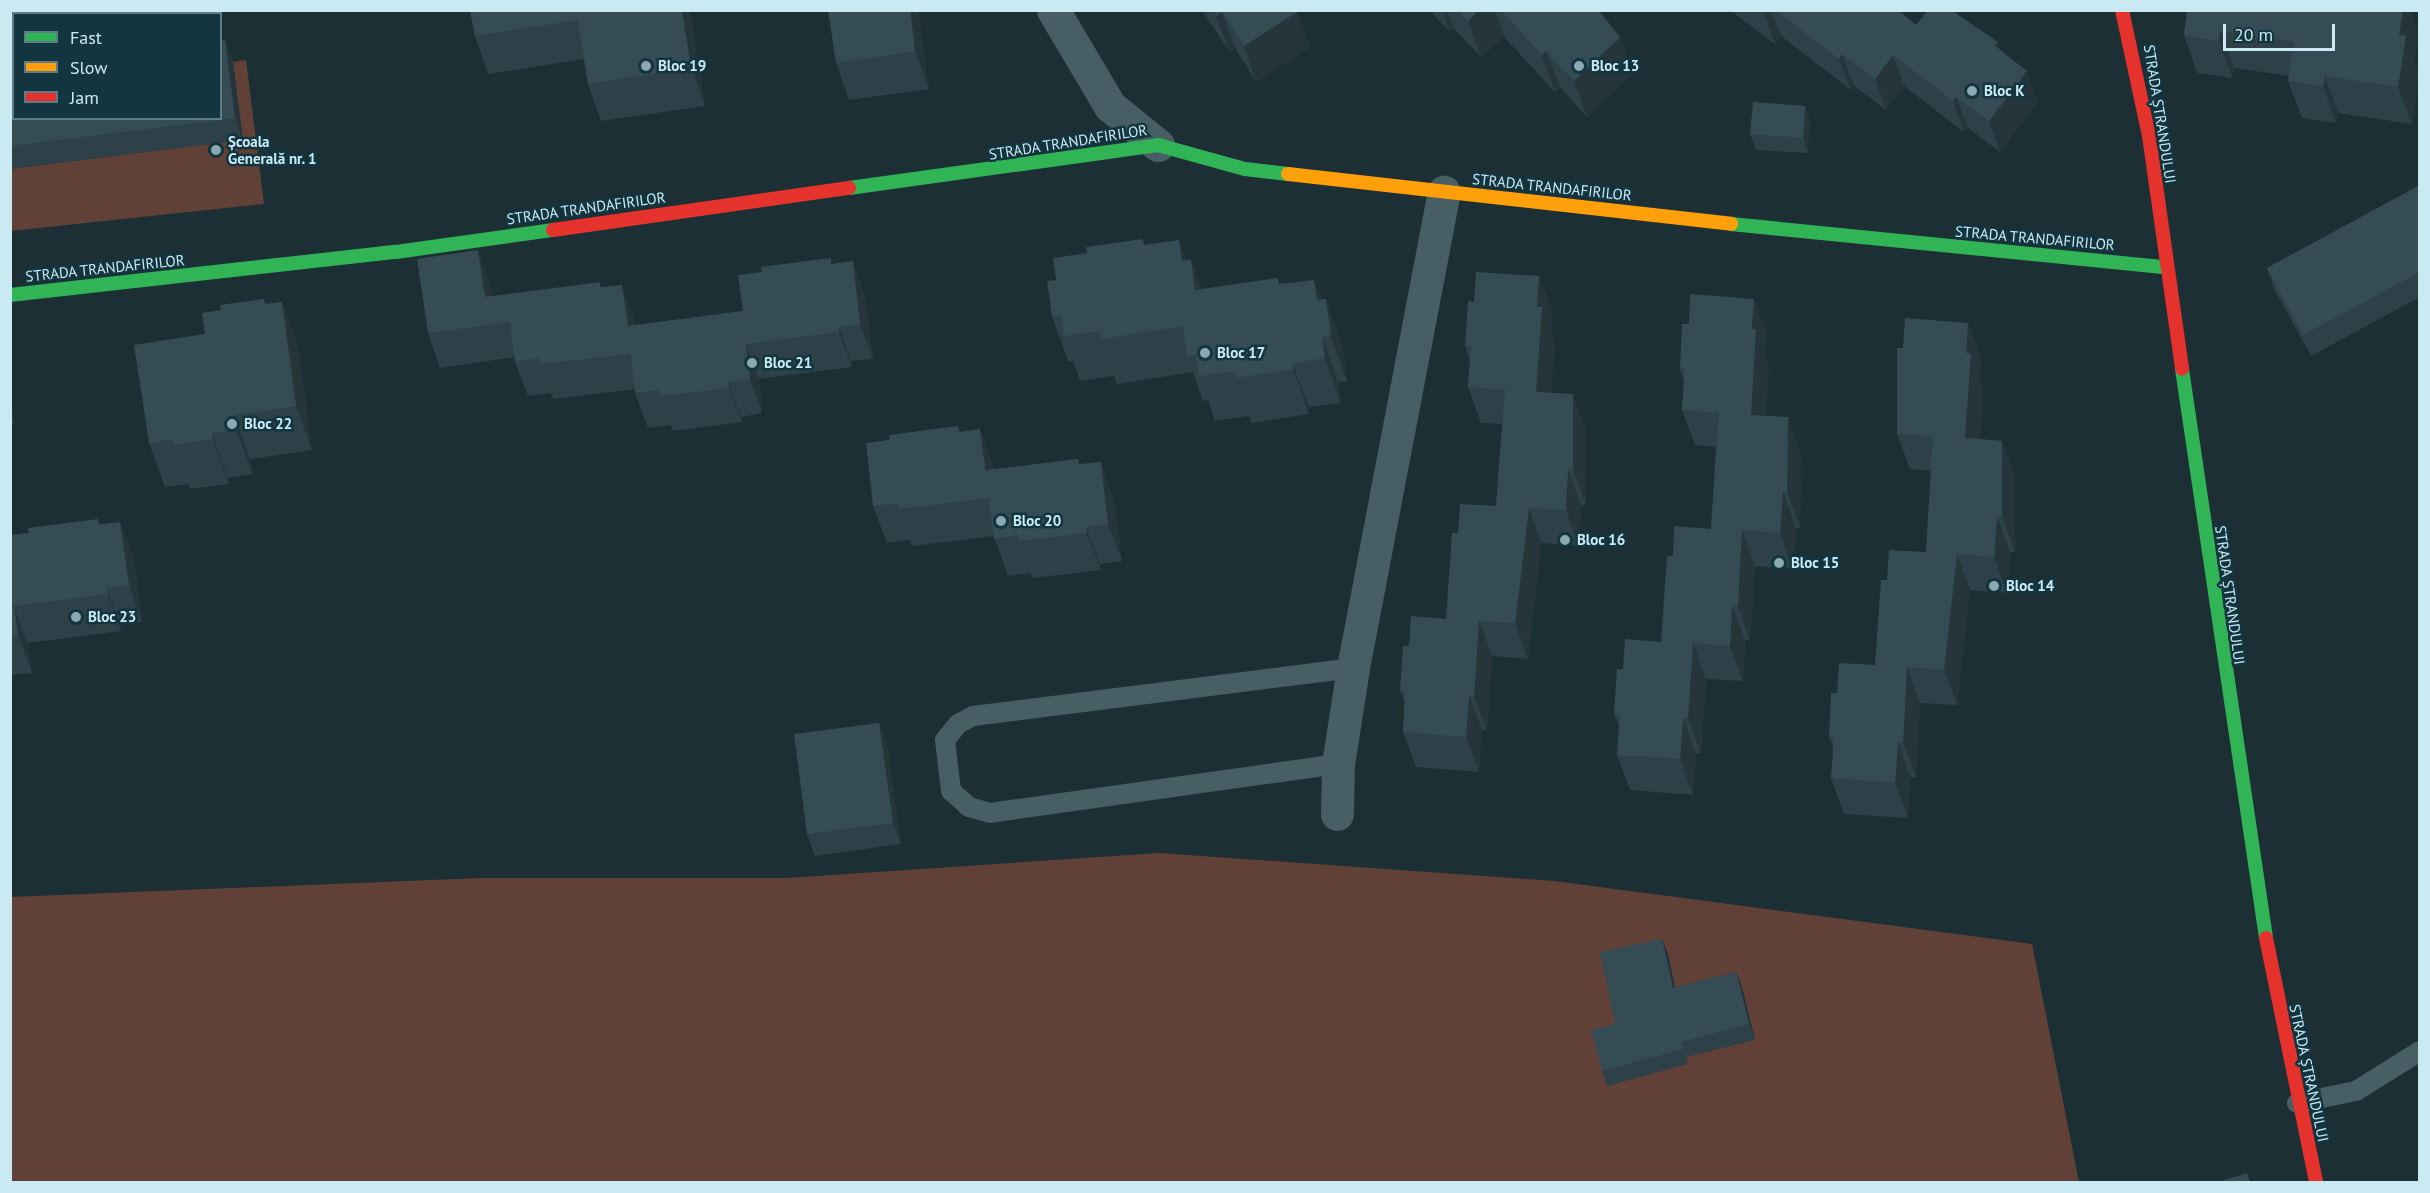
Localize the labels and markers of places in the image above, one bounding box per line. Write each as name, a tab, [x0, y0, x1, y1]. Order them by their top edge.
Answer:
place label: Bloc 19	[658, 57, 707, 75]
place label: Bloc 13	[1591, 57, 1640, 75]
marker: Bloc 19	[639, 59, 653, 73]
marker: Bloc 13	[1572, 59, 1586, 73]
place label: Bloc K	[1984, 82, 2025, 100]
marker: Bloc K	[1965, 84, 1979, 98]
place label: Școala Generală nr. 1	[228, 132, 317, 167]
marker: Școala Generală nr. 1	[209, 143, 223, 157]
place label: Bloc 17	[1217, 344, 1266, 362]
marker: Bloc 17	[1198, 346, 1212, 360]
place label: Bloc 21	[764, 354, 813, 372]
marker: Bloc 21	[745, 356, 759, 370]
place label: Bloc 22	[244, 415, 293, 433]
marker: Bloc 22	[225, 417, 239, 431]
place label: Bloc 20	[1013, 512, 1062, 530]
marker: Bloc 20	[994, 514, 1008, 528]
place label: Bloc 16	[1577, 531, 1626, 549]
marker: Bloc 16	[1558, 533, 1572, 547]
place label: Bloc 15	[1791, 554, 1840, 572]
marker: Bloc 15	[1772, 556, 1786, 570]
place label: Bloc 14	[2006, 577, 2055, 595]
marker: Bloc 14	[1987, 579, 2001, 593]
place label: Bloc 23	[88, 608, 137, 626]
marker: Bloc 23	[69, 610, 83, 624]

